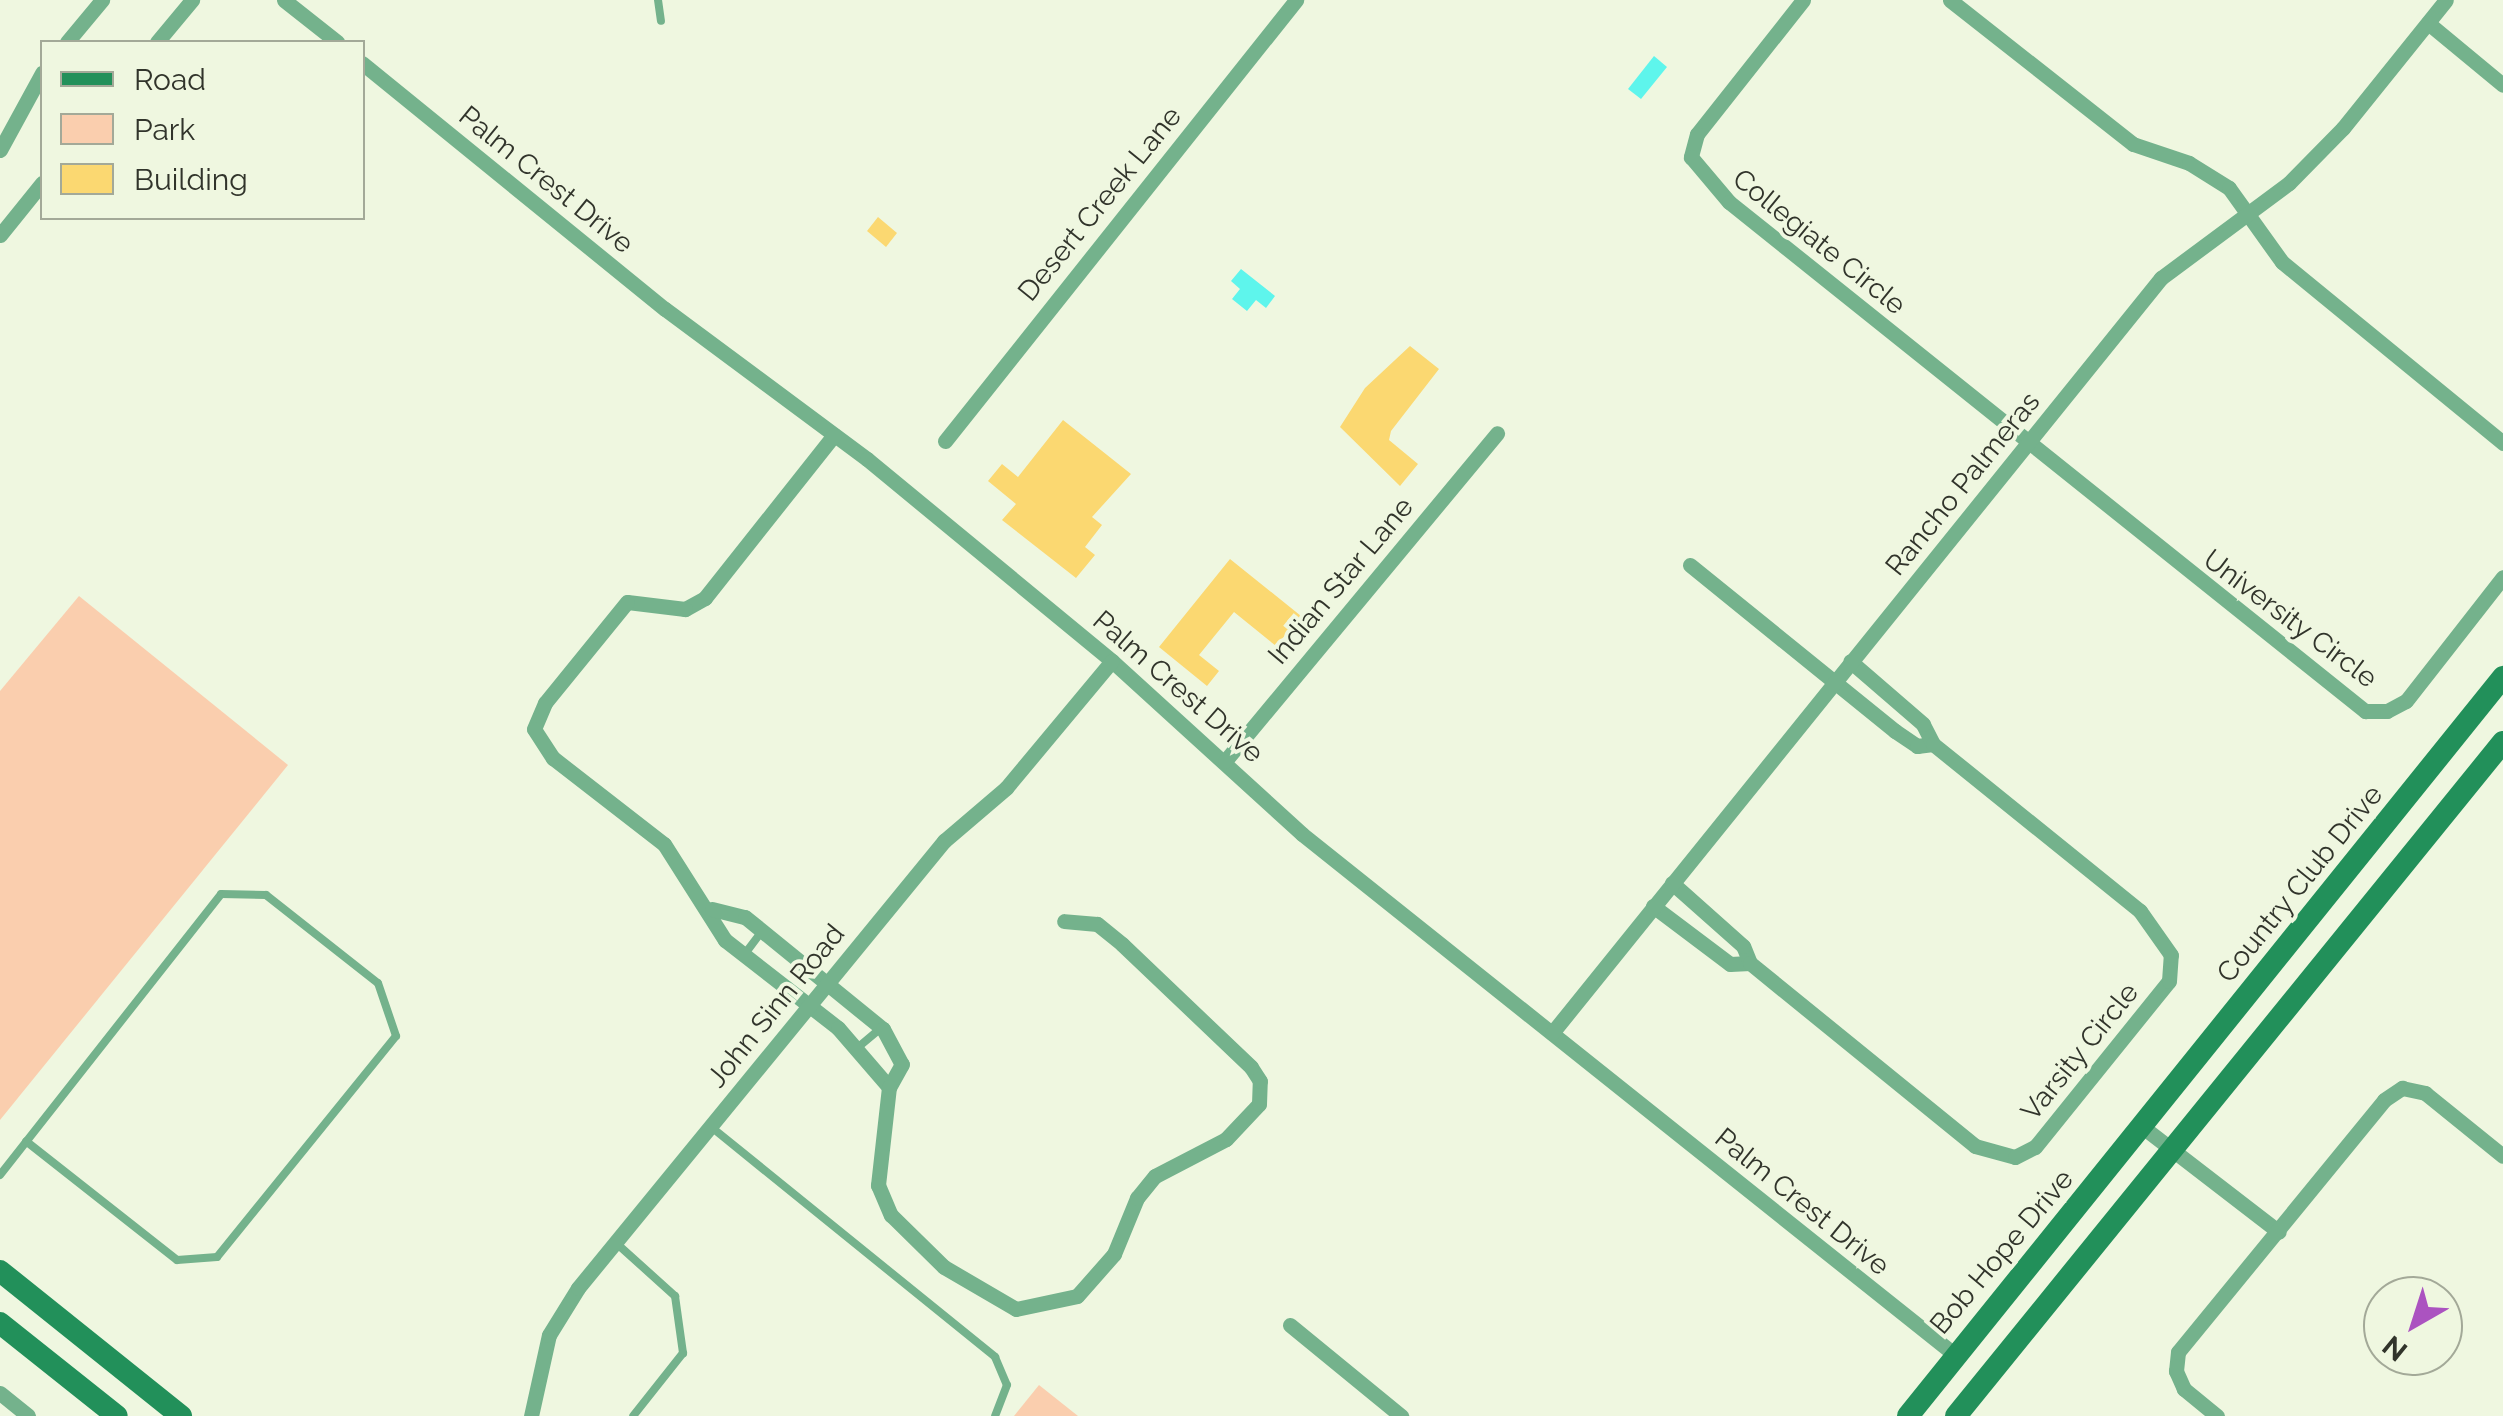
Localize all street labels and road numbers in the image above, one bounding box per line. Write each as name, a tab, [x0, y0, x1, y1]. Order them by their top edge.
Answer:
street label: Palm Crest Drive	[452, 99, 640, 261]
street label: Desert Creek Lane	[1011, 100, 1189, 308]
street label: Collegiate Circle	[1726, 162, 1912, 322]
street label: Rancho Palmeras	[1879, 386, 2047, 582]
street label: Indian Star Lane	[1261, 490, 1421, 672]
street label: University Circle	[2196, 543, 2384, 695]
street label: Palm Crest Drive	[1086, 604, 1270, 770]
street label: Country Club Drive	[2210, 778, 2390, 990]
street label: John Sinn Road	[700, 918, 852, 1094]
street label: Varsity Circle	[2014, 976, 2146, 1128]
street label: Palm Crest Drive	[1708, 1121, 1896, 1283]
street label: Bob Hope Drive	[1923, 1163, 2081, 1341]

